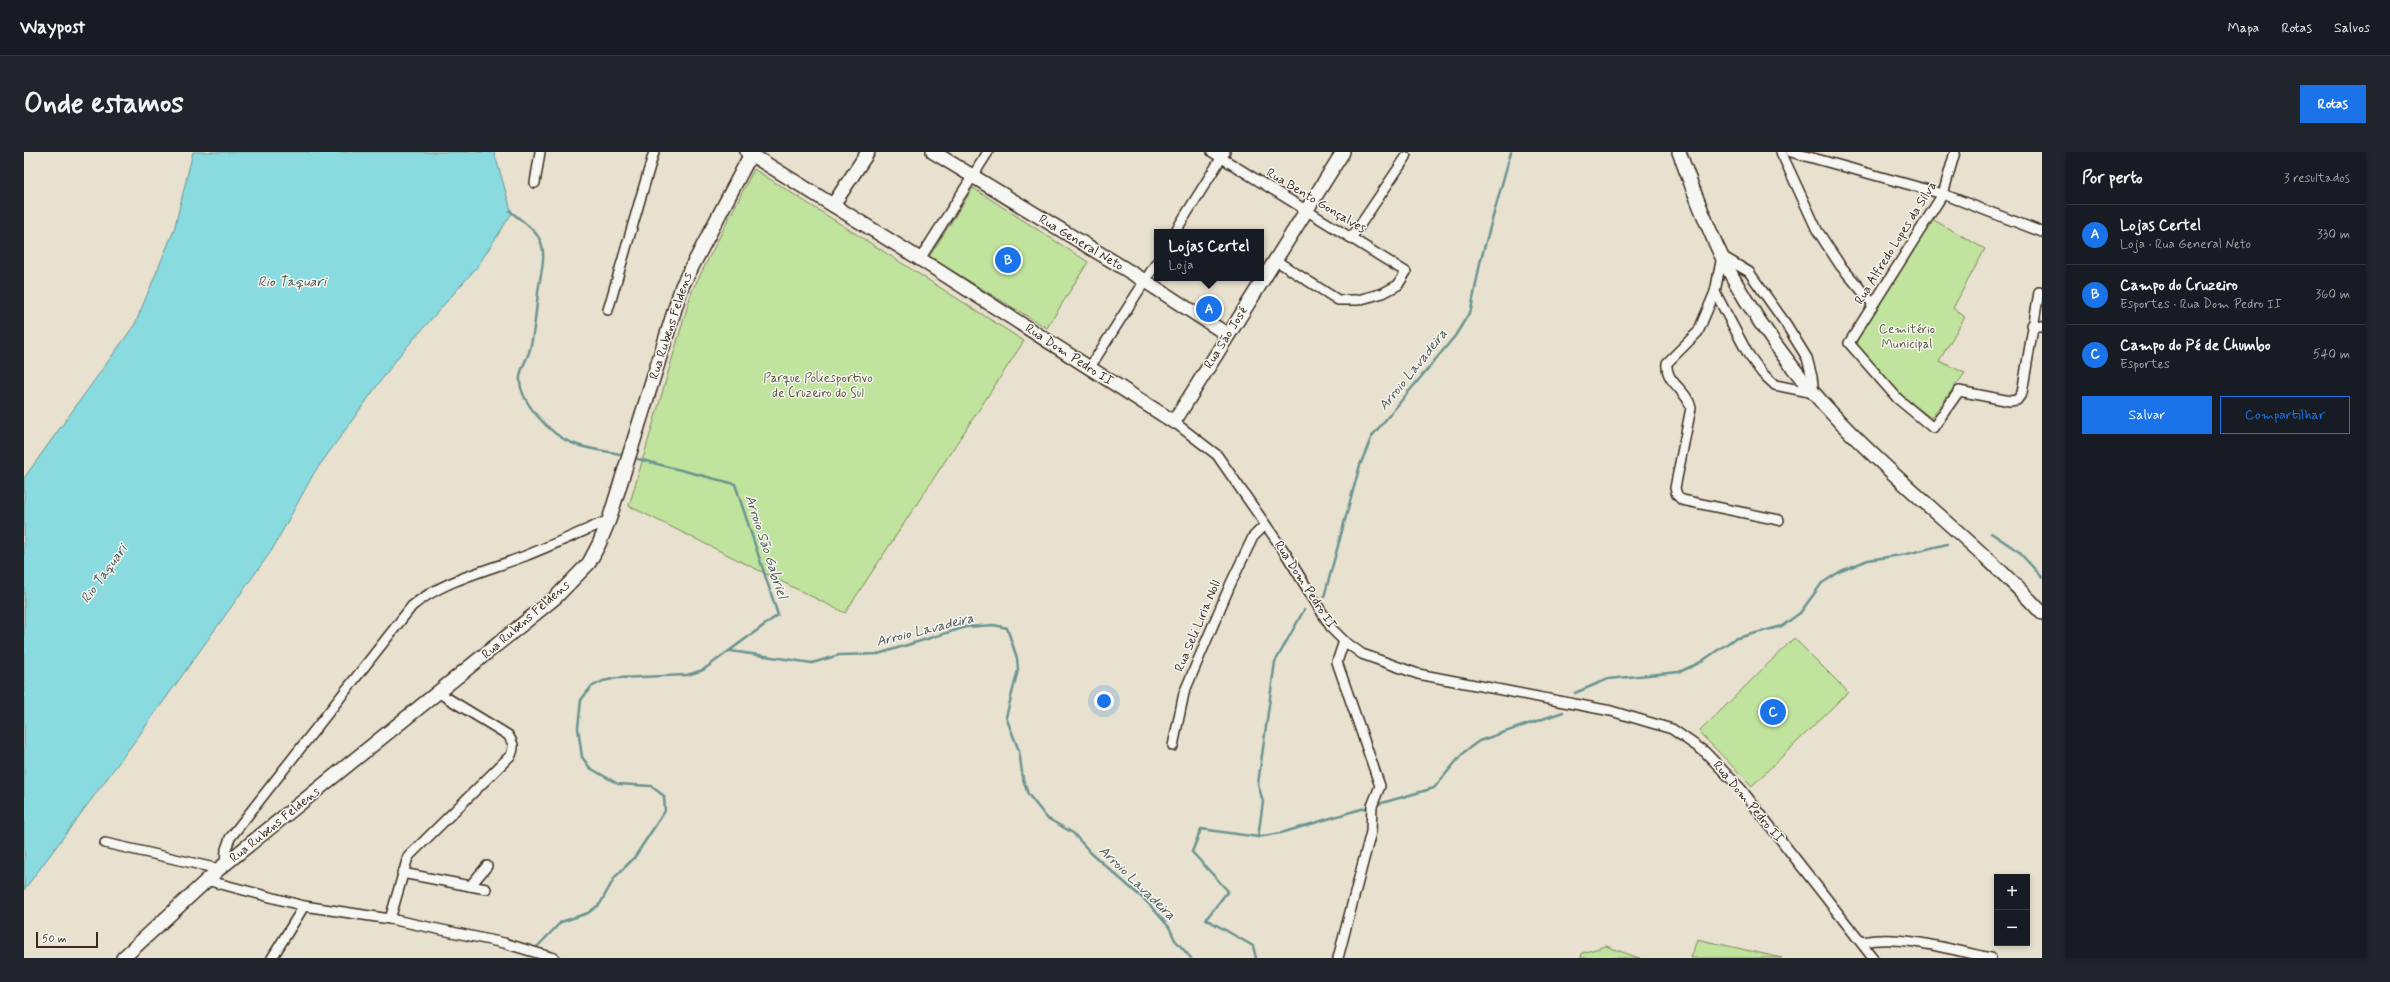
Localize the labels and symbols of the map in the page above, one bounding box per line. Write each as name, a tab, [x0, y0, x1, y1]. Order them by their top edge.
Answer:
street label: Rua Bento Gonçalves	[1263, 165, 1369, 237]
street label: Rua Alfredo Lopes da Silva	[1851, 178, 1941, 308]
street label: Rua General Neto	[1035, 211, 1127, 275]
pin: B	[995, 245, 1021, 275]
street label: Rua Rubens Feldens	[646, 270, 696, 382]
water label: Rio Taquari	[258, 273, 328, 291]
pin: A	[1196, 294, 1222, 324]
street label: Rua São José	[1200, 304, 1252, 372]
street label: Rua Dom Pedro II	[1022, 320, 1117, 390]
park label: Cemitério Municipal	[1879, 321, 1935, 353]
water label: Arroio Lavadeira	[1375, 325, 1451, 415]
park label: Parque Poliesportivo de Cruzeiro do Sul	[763, 370, 873, 402]
water label: Arroio São Gabriel	[741, 493, 792, 603]
street label: Rua Dom Pedro II	[1270, 538, 1340, 633]
water label: Rio Taquari	[77, 540, 132, 607]
street label: Rua Rubens Feldens	[478, 577, 574, 663]
street label: Rua Seli Liria Noll	[1171, 577, 1225, 674]
water label: Arroio Lavadeira	[874, 609, 976, 651]
your location	[1094, 691, 1114, 711]
pin: C	[1760, 697, 1786, 727]
street label: Rua Dom Pedro II	[1709, 758, 1788, 847]
street label: Rua Rubens Feldens	[226, 783, 324, 867]
water label: Arroio Lavadeira	[1095, 842, 1179, 924]
scale bar	[36, 930, 98, 949]

